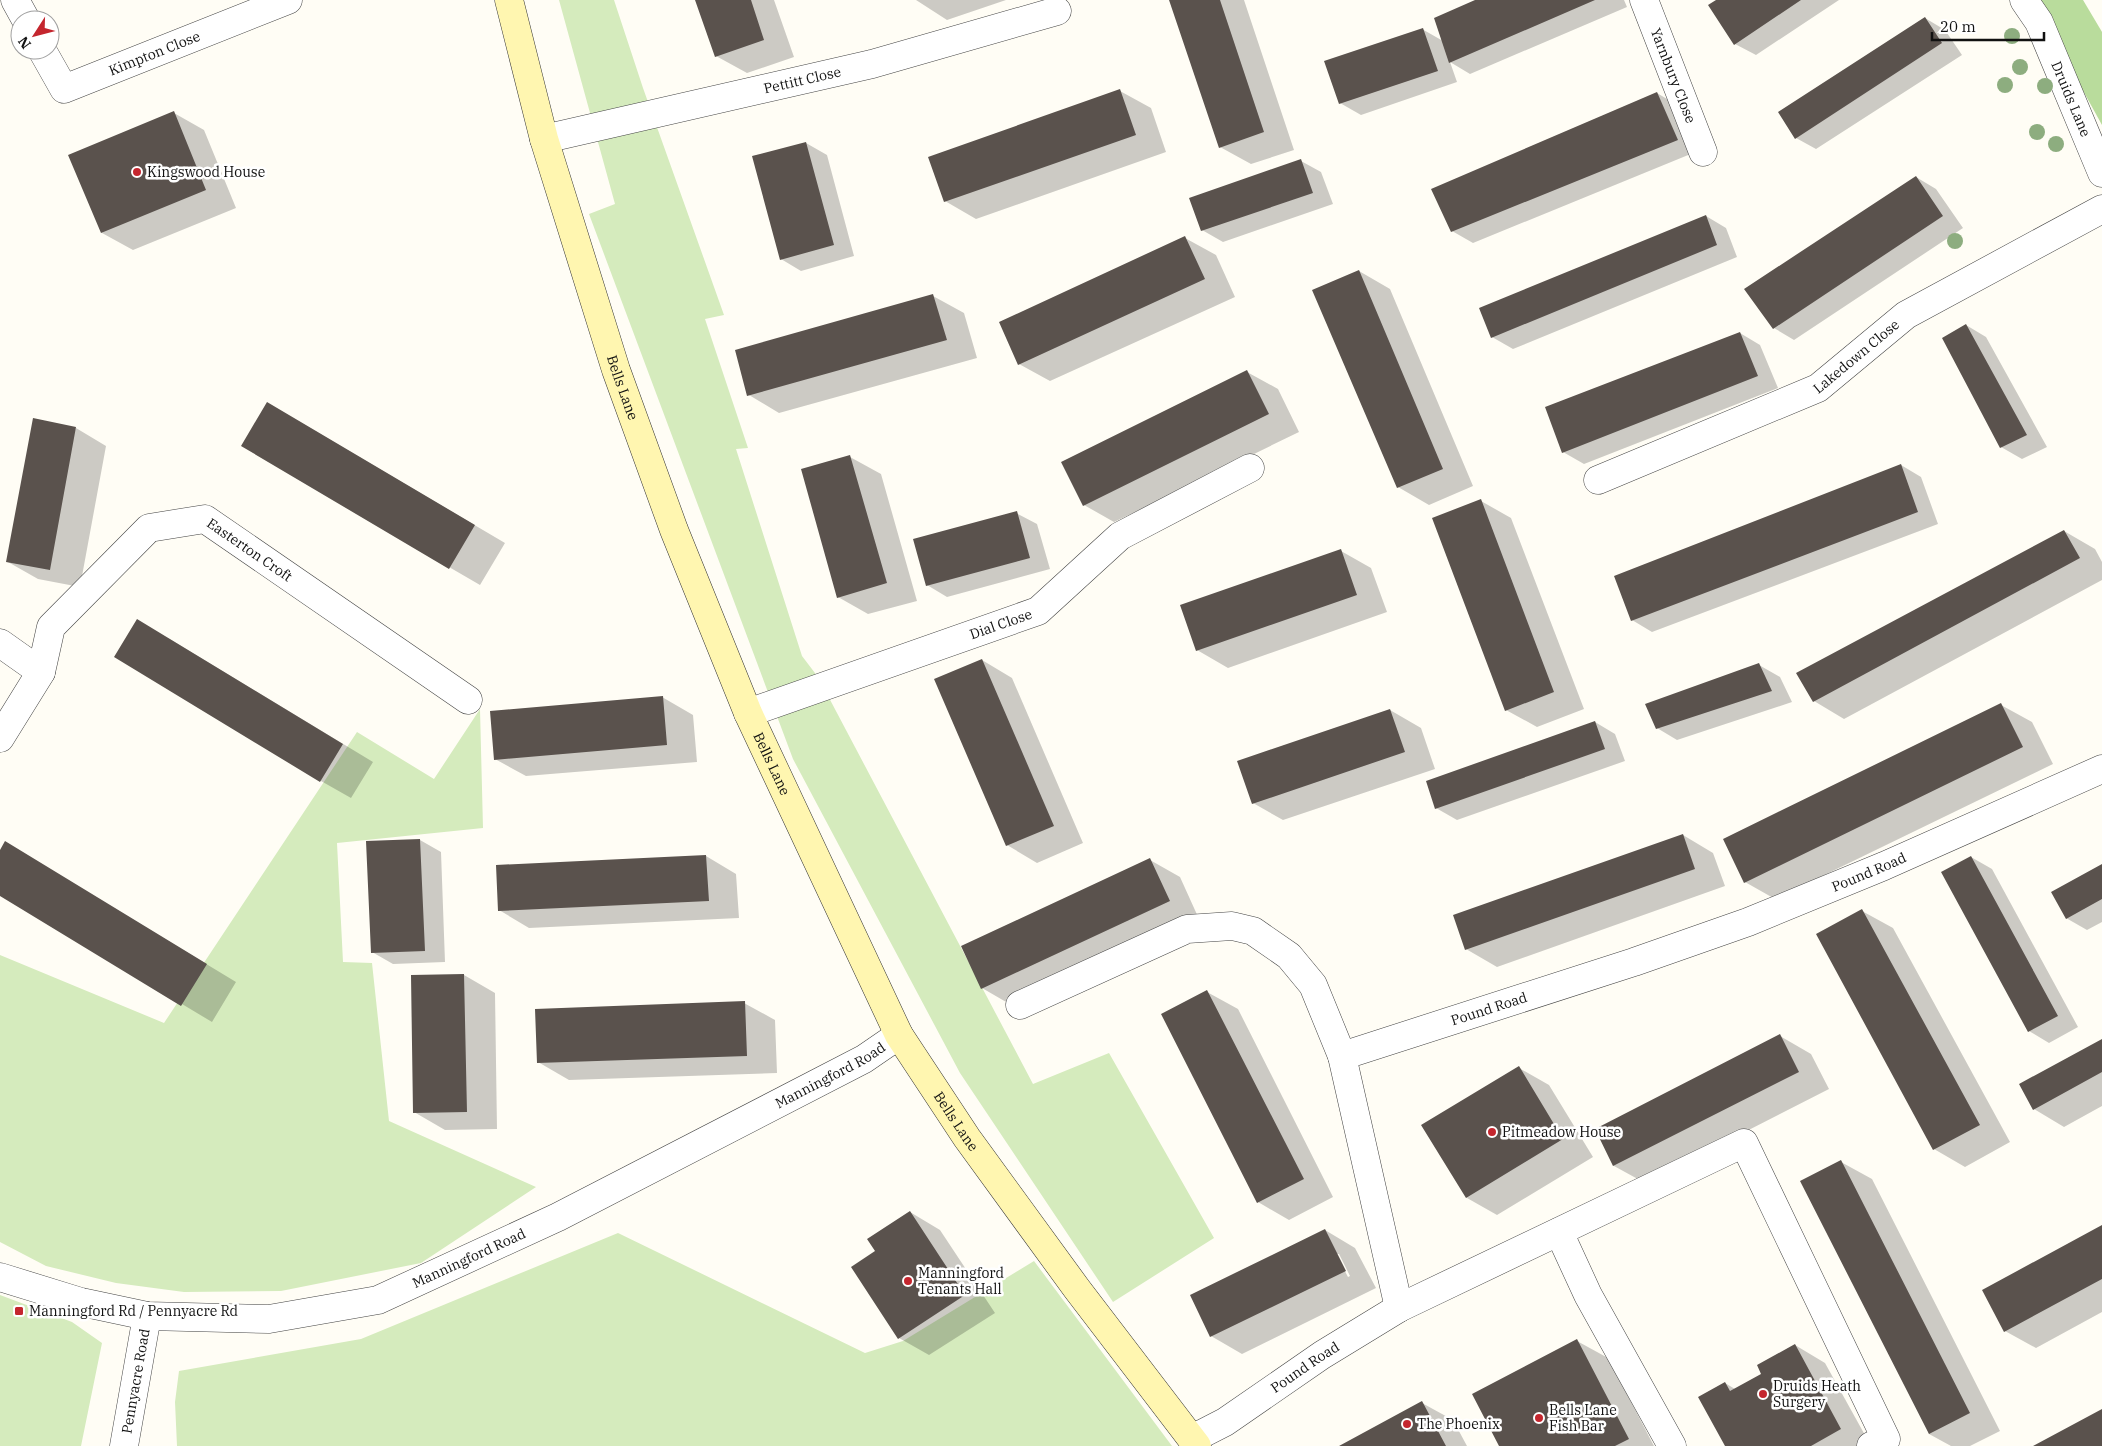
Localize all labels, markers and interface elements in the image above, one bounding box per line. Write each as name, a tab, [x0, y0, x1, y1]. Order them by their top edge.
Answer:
north arrow	[10, 10, 60, 60]
scale bar	[1932, 10, 2044, 42]
text: 20 m	[1940, 17, 1976, 36]
street label: Yarnbury Close	[1647, 25, 1700, 126]
street label: Kimpton Close	[106, 27, 203, 79]
text: N	[14, 33, 35, 52]
street label: Druids Lane	[2047, 58, 2095, 140]
street label: Pettitt Close	[762, 62, 843, 97]
place label: Kingswood House	[147, 163, 265, 181]
marker: Kingswood House	[131, 166, 143, 178]
street label: Lakedown Close	[1809, 315, 1903, 397]
street label: Bells Lane	[603, 353, 642, 423]
street label: Easterton Croft	[203, 514, 296, 585]
street label: Dial Close	[967, 605, 1034, 643]
street label: Bells Lane	[749, 729, 794, 798]
street label: Pound Road	[1829, 848, 1909, 896]
street label: Pound Road	[1449, 988, 1530, 1029]
street label: Manningford Road	[772, 1038, 889, 1112]
street label: Bells Lane	[930, 1088, 983, 1155]
place label: Pitmeadow House	[1502, 1123, 1621, 1141]
marker: Pitmeadow House	[1486, 1126, 1498, 1138]
street label: Manningford Road	[409, 1224, 529, 1292]
place label: Manningford Tenants Hall	[918, 1264, 1005, 1298]
marker: Manningford Tenants Hall	[902, 1275, 914, 1287]
place label: Manningford Rd / Pennyacre Rd	[29, 1302, 239, 1320]
marker: Manningford Rd / Pennyacre Rd	[13, 1305, 25, 1317]
street label: Pennyacre Road	[117, 1327, 154, 1435]
street label: Pound Road	[1267, 1337, 1343, 1397]
place label: Druids Heath Surgery	[1773, 1377, 1861, 1411]
marker: Druids Heath Surgery	[1757, 1388, 1769, 1400]
place label: Bells Lane Fish Bar	[1549, 1401, 1617, 1435]
marker: Bells Lane Fish Bar	[1533, 1412, 1545, 1424]
place label: The Phoenix	[1417, 1415, 1500, 1433]
marker: The Phoenix	[1401, 1418, 1413, 1430]

